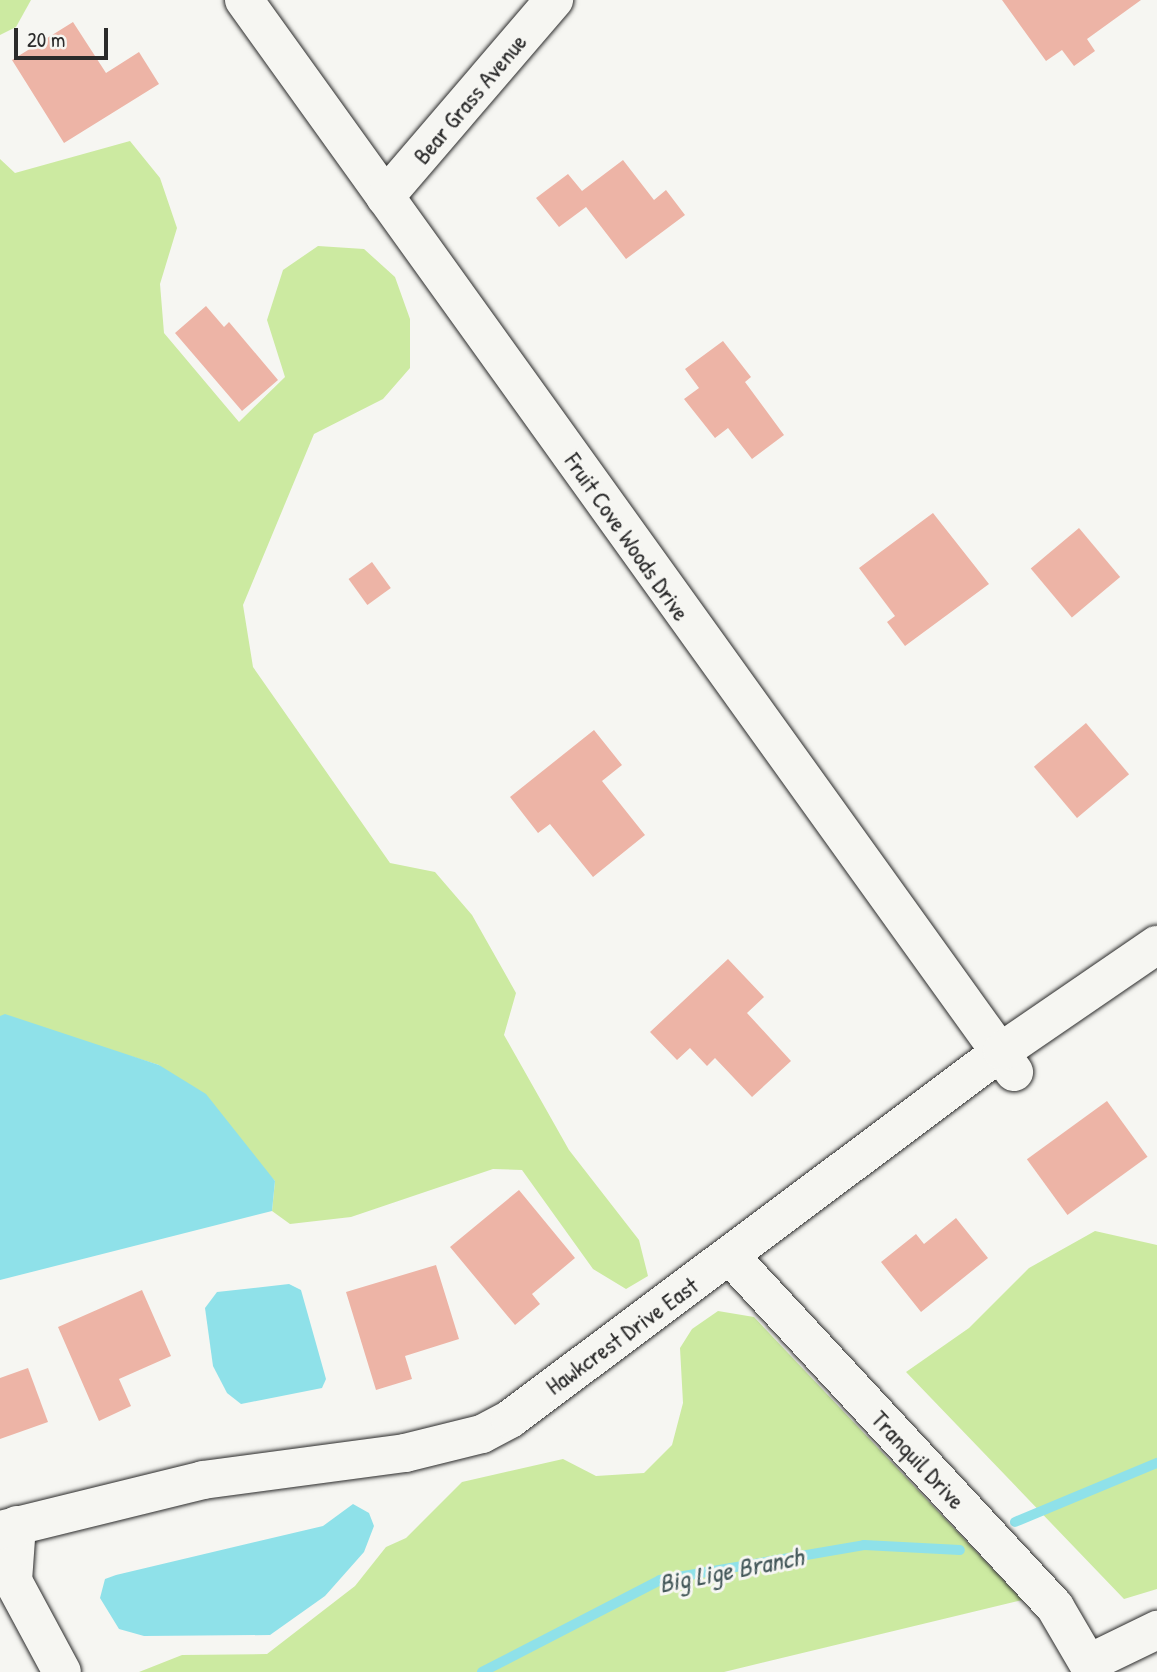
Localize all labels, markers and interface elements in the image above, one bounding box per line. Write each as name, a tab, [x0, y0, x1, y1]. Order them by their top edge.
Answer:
scale bar	[18, 14, 112, 58]
text: 20 m	[27, 25, 65, 54]
street label: Bear Grass Avenue	[407, 28, 533, 170]
street label: Fruit Cove Woods Drive	[558, 448, 696, 626]
street label: Hawkcrest Drive East	[540, 1271, 704, 1401]
street label: Tranquil Drive	[865, 1405, 971, 1515]
water label: Big Lige Branch	[656, 1541, 806, 1599]

